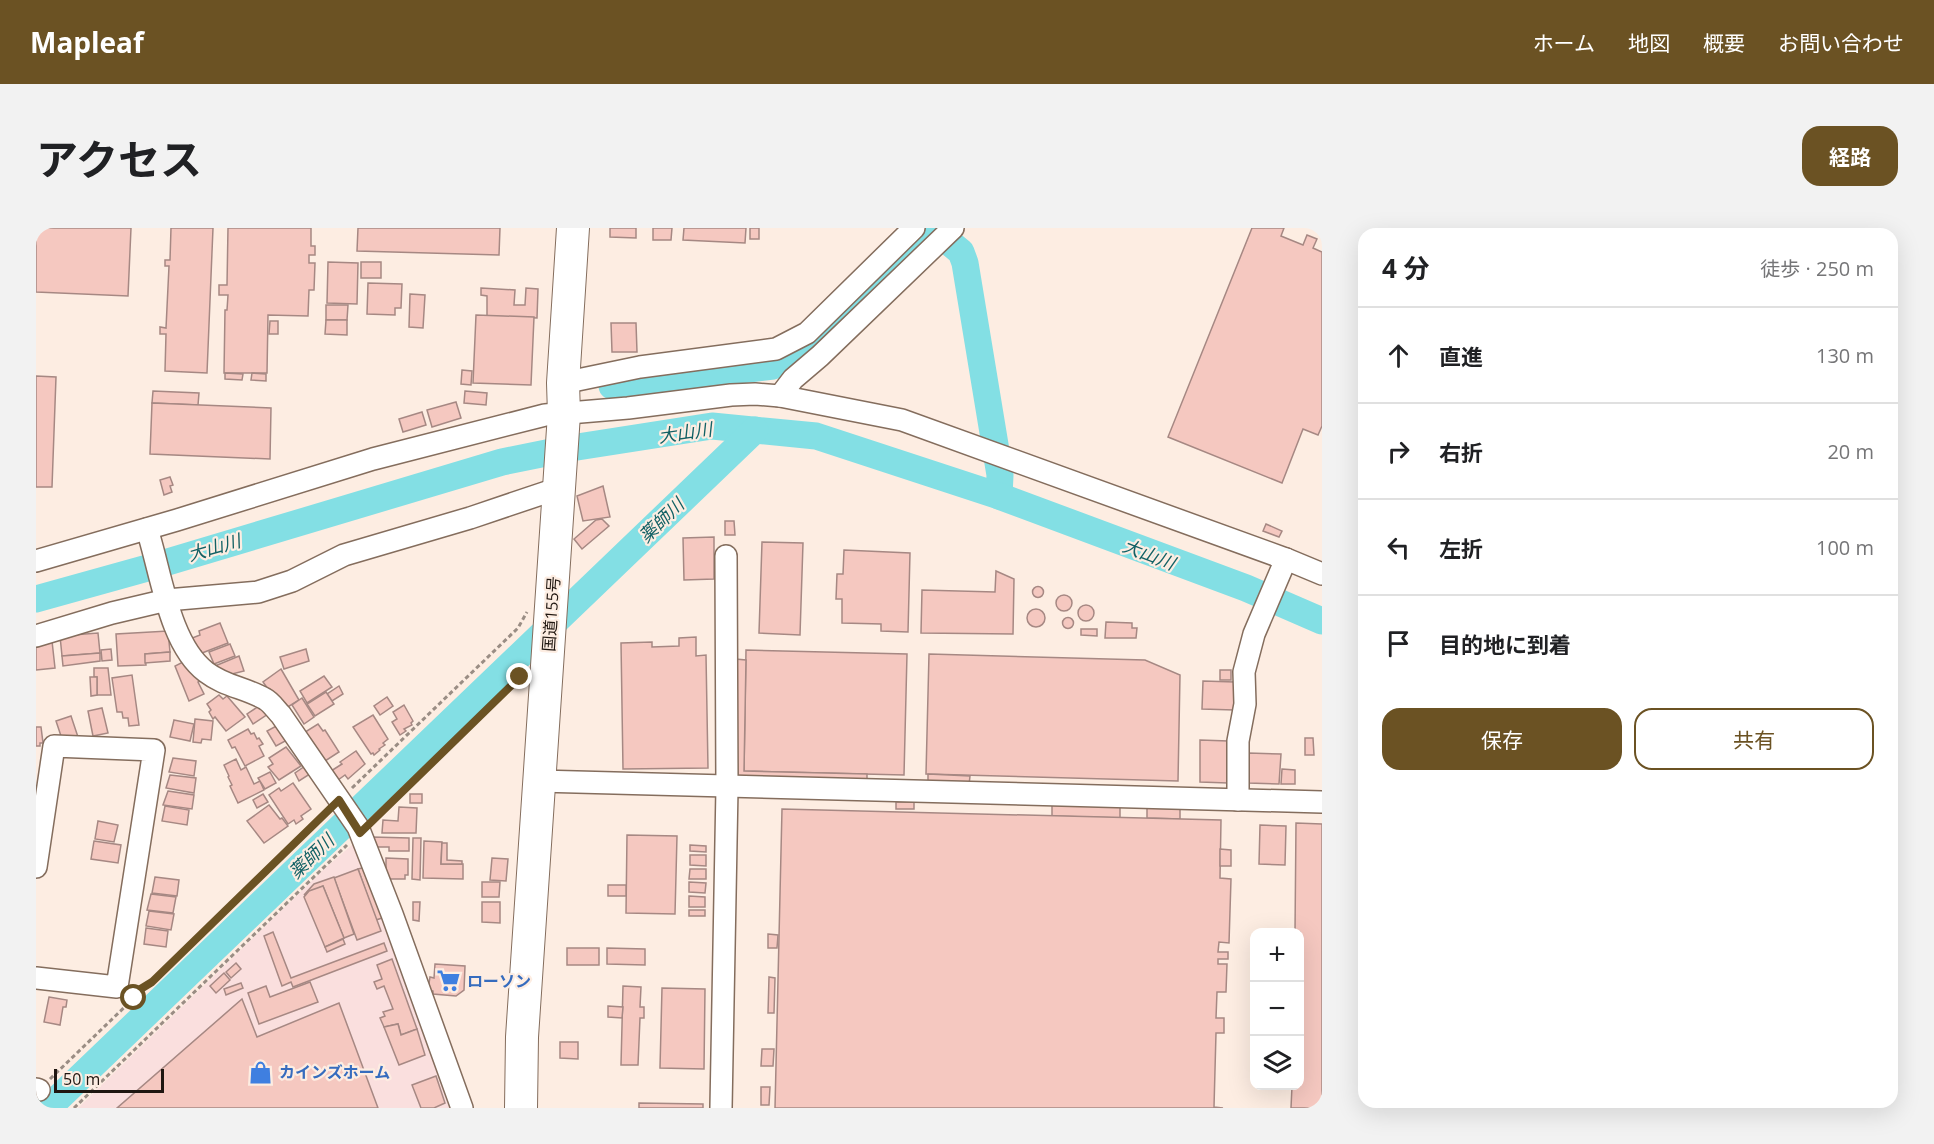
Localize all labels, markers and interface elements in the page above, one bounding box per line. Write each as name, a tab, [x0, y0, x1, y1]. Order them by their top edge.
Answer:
text: Mapleaf	[30, 23, 144, 61]
text: ホーム	[1533, 29, 1595, 57]
text: 地図	[1628, 29, 1670, 57]
text: 概要	[1703, 29, 1745, 57]
text: お問い合わせ	[1778, 29, 1904, 57]
button: 経路	[1802, 126, 1898, 186]
text: アクセス	[36, 130, 202, 187]
text: 4 分	[1382, 250, 1430, 286]
text: 徒歩 · 250 m	[1760, 255, 1874, 282]
icon: ahead	[1382, 339, 1415, 372]
text: 直進	[1439, 341, 1483, 371]
text: 130 m	[1816, 342, 1874, 369]
water label: 大山川	[657, 416, 715, 448]
icon: right	[1382, 435, 1415, 468]
text: 右折	[1439, 437, 1483, 467]
text: 20 m	[1827, 438, 1874, 465]
water label: 薬師川	[633, 491, 690, 547]
water label: 大山川	[185, 527, 245, 566]
icon: left	[1382, 531, 1415, 564]
water label: 大山川	[1119, 533, 1180, 576]
text: 左折	[1439, 533, 1483, 563]
text: 100 m	[1816, 534, 1874, 561]
street label: 国道155号	[537, 576, 565, 652]
icon: arrive	[1382, 627, 1415, 660]
text: 目的地に到着	[1439, 629, 1571, 659]
route end	[506, 663, 532, 689]
button: 保存	[1382, 708, 1622, 770]
button: 共有	[1634, 708, 1874, 770]
water label: 薬師川	[283, 827, 340, 883]
map controls	[1250, 928, 1304, 1090]
button: +	[1250, 928, 1304, 982]
supermarket icon: ローソン	[436, 968, 462, 994]
place label: ローソン	[467, 970, 531, 992]
button: −	[1250, 982, 1304, 1036]
route start	[120, 984, 146, 1010]
button: layers	[1250, 1036, 1304, 1090]
shop icon: カインズホーム	[248, 1059, 274, 1085]
place label: カインズホーム	[279, 1061, 390, 1083]
scale bar	[54, 1066, 164, 1094]
text: 50 m	[63, 1068, 100, 1090]

